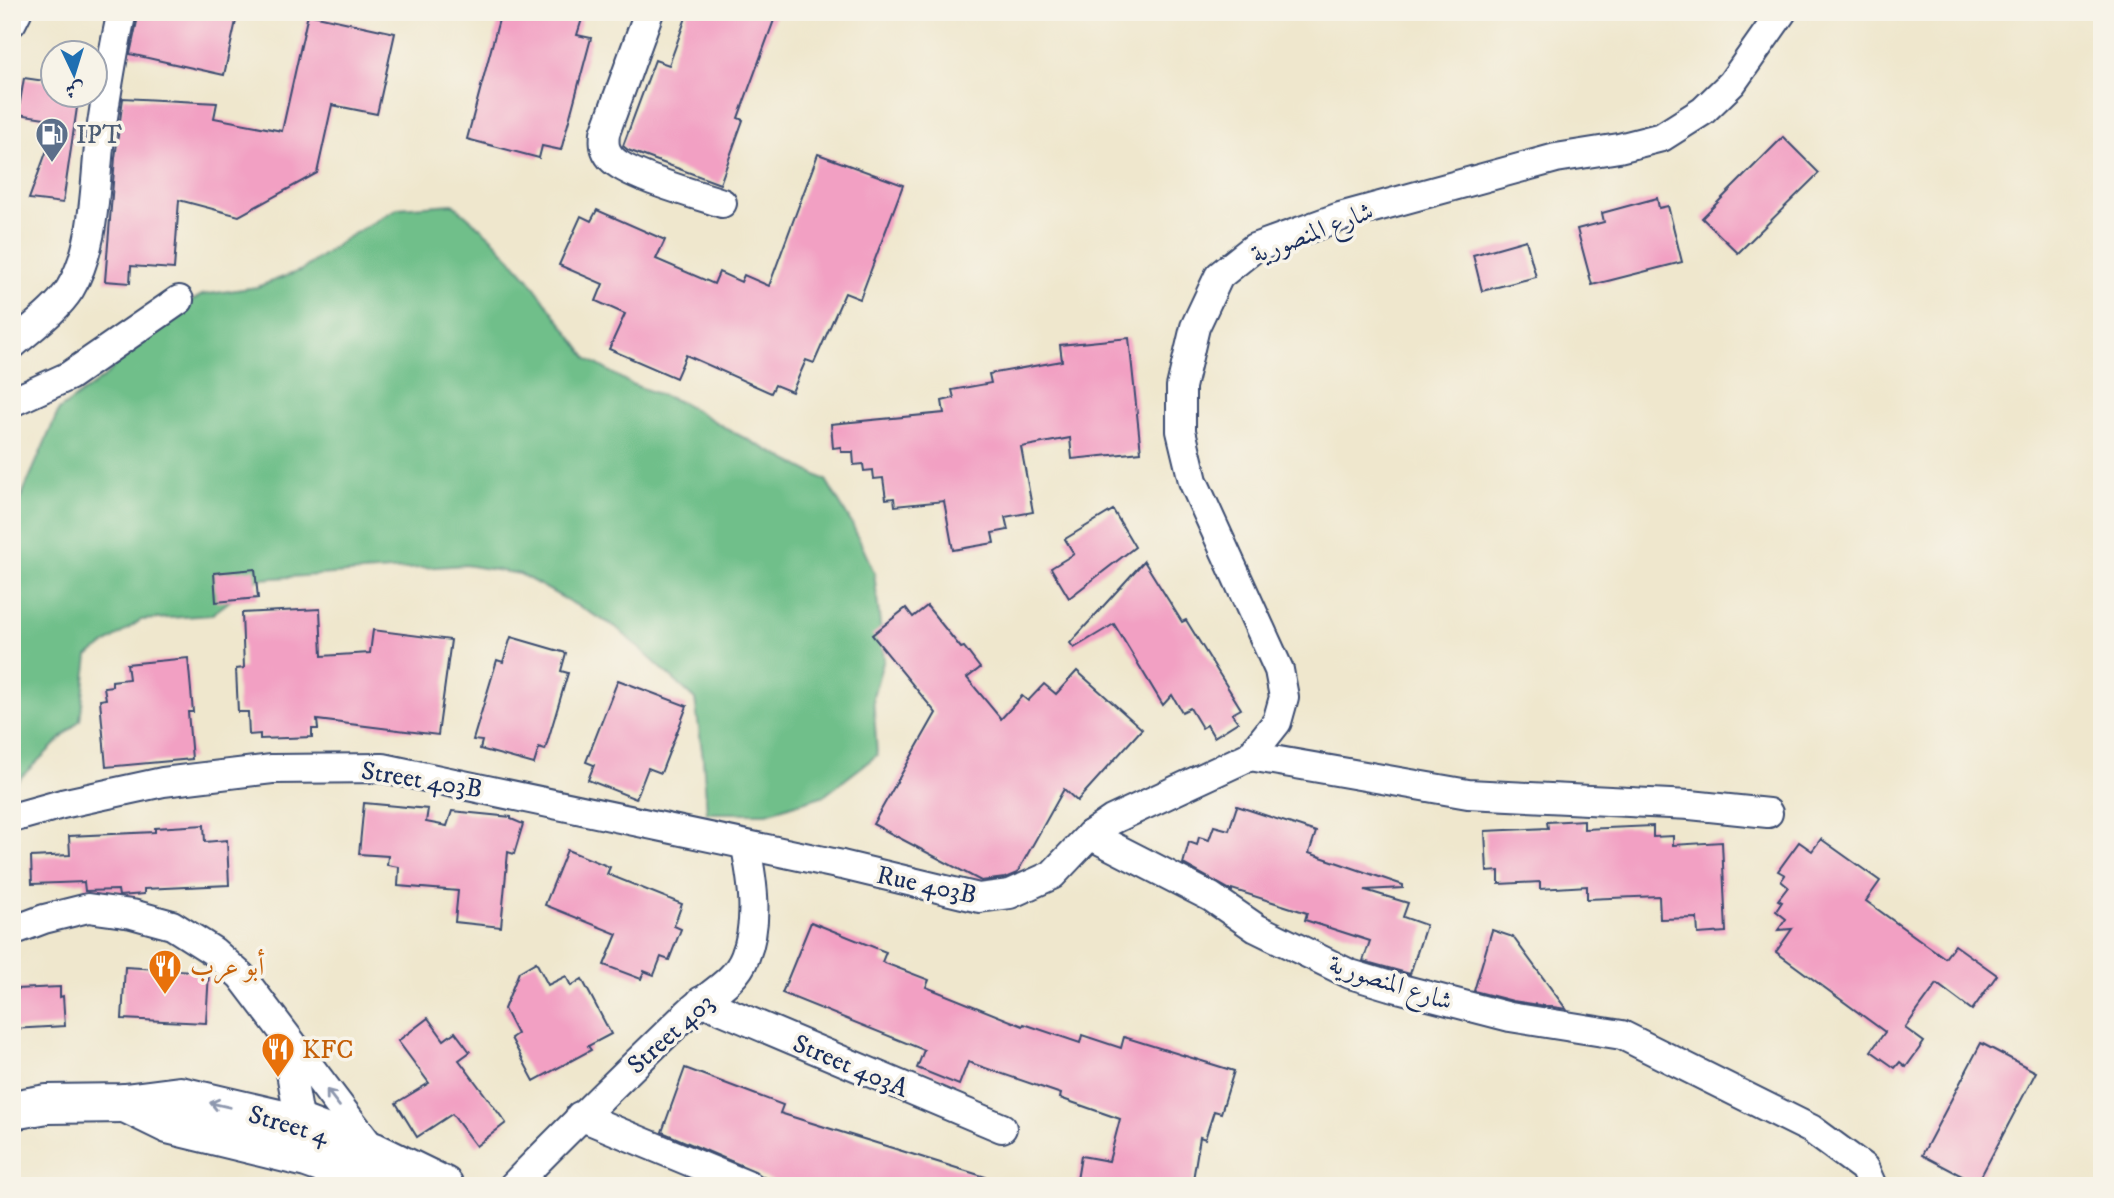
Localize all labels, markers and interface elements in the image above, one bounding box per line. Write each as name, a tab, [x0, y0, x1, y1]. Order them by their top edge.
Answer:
north arrow	[38, 38, 108, 108]
text: ش	[65, 77, 85, 102]
fuel station icon: IPT	[33, 115, 71, 164]
place label: IPT	[76, 119, 122, 152]
street label: شارع المنصورية	[1247, 195, 1380, 275]
street label: Street 403B	[359, 755, 485, 806]
street label: Rue 403B	[874, 859, 980, 912]
restaurant icon: أبو عرب	[146, 947, 184, 996]
street label: شارع المنصورية	[1323, 948, 1457, 1023]
place label: أبو عرب	[190, 949, 264, 984]
street label: Street 403	[621, 986, 721, 1082]
street label: Street 403A	[788, 1027, 914, 1106]
restaurant icon: KFC	[259, 1030, 297, 1079]
place label: KFC	[302, 1034, 354, 1067]
one-way arrow	[325, 1089, 340, 1108]
one-way arrow	[209, 1098, 231, 1111]
street label: Street 4	[245, 1098, 334, 1153]

